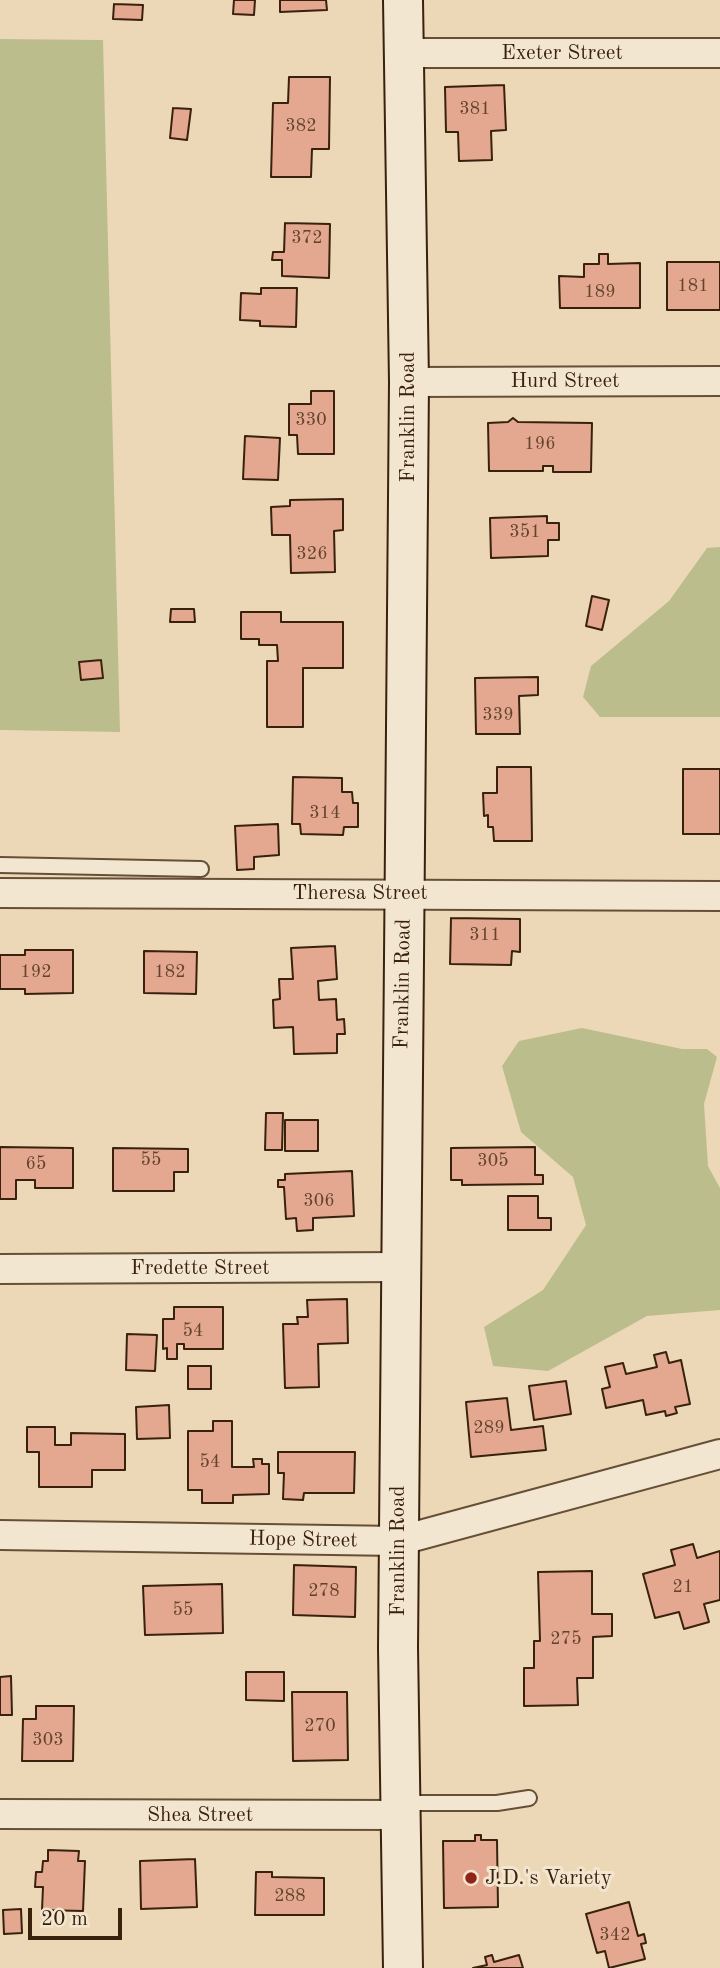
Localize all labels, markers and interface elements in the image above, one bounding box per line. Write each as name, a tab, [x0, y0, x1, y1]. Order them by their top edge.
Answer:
street label: Exeter Street	[501, 40, 623, 66]
house number: 381	[459, 98, 491, 120]
house number: 382	[285, 115, 317, 137]
house number: 372	[291, 227, 323, 249]
house number: 181	[677, 275, 709, 297]
house number: 189	[584, 281, 616, 303]
street label: Franklin Road	[395, 352, 421, 482]
street label: Hurd Street	[511, 368, 619, 394]
house number: 330	[295, 409, 327, 431]
house number: 196	[524, 433, 556, 455]
house number: 351	[509, 521, 541, 543]
house number: 326	[296, 543, 328, 565]
house number: 339	[482, 704, 514, 726]
house number: 314	[309, 802, 341, 824]
street label: Theresa Street	[292, 880, 428, 906]
street label: Franklin Road	[389, 918, 417, 1050]
house number: 311	[469, 924, 501, 946]
house number: 192	[20, 961, 52, 983]
house number: 182	[154, 961, 186, 983]
house number: 55	[141, 1149, 161, 1171]
house number: 305	[477, 1150, 509, 1172]
house number: 65	[26, 1153, 46, 1175]
house number: 306	[303, 1190, 335, 1212]
street label: Fredette Street	[131, 1255, 269, 1281]
house number: 54	[183, 1320, 203, 1342]
house number: 289	[473, 1417, 505, 1439]
house number: 54	[200, 1451, 220, 1473]
street label: Franklin Road	[385, 1486, 411, 1616]
street label: Hope Street	[248, 1526, 358, 1554]
house number: 21	[673, 1576, 693, 1598]
house number: 278	[308, 1580, 340, 1602]
house number: 55	[173, 1599, 193, 1621]
house number: 275	[550, 1628, 582, 1650]
house number: 270	[304, 1715, 336, 1737]
house number: 303	[32, 1729, 64, 1751]
street label: Shea Street	[147, 1802, 253, 1828]
place label: J.D.'s Variety	[485, 1865, 612, 1891]
marker: J.D.'s Variety	[463, 1870, 479, 1886]
house number: 288	[274, 1885, 306, 1907]
scale bar	[32, 1895, 126, 1939]
text: 20 m	[41, 1909, 88, 1930]
house number: 342	[599, 1924, 631, 1946]

